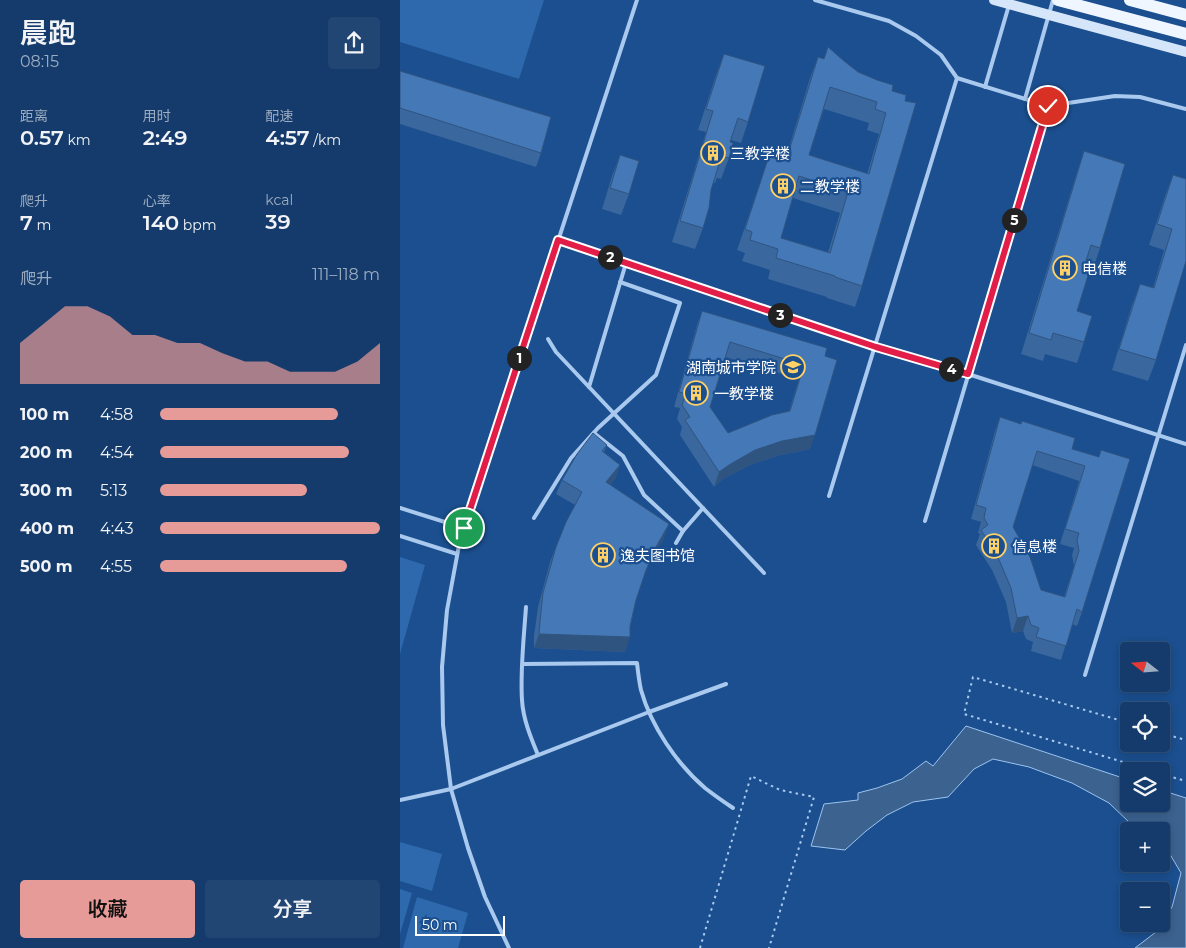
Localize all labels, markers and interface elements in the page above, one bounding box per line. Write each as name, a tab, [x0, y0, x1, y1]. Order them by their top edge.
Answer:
text: 晨跑	[20, 16, 76, 50]
button: share	[328, 17, 380, 69]
text: 08:15	[20, 52, 59, 71]
pin	[1027, 85, 1069, 127]
icon: check	[1034, 92, 1062, 120]
text: 距离	[20, 107, 48, 125]
text: 用时	[143, 107, 171, 125]
text: 配速	[265, 107, 293, 125]
text: 0.57	[20, 125, 64, 150]
text: 2:49	[143, 125, 187, 150]
text: 4:57	[265, 125, 310, 150]
text: km	[64, 131, 91, 149]
text: /km	[310, 131, 341, 149]
building icon: 三教学楼	[700, 140, 726, 166]
place label: 三教学楼	[730, 144, 790, 163]
building icon: 二教学楼	[770, 173, 796, 199]
place label: 二教学楼	[800, 177, 860, 196]
text: kcal	[265, 191, 293, 209]
text: 爬升	[20, 192, 48, 210]
text: 心率	[143, 192, 171, 210]
pin: 5	[1002, 208, 1026, 232]
text: 39	[265, 209, 291, 234]
text: 7	[20, 210, 33, 235]
text: 140	[143, 210, 179, 235]
text: 5	[1010, 211, 1019, 229]
text: m	[33, 216, 51, 234]
text: bpm	[179, 216, 217, 234]
pin: 2	[598, 244, 622, 270]
text: 2	[606, 248, 615, 266]
building icon: 电信楼	[1052, 255, 1078, 281]
place label: 电信楼	[1082, 259, 1127, 278]
text: 111–118 m	[312, 265, 380, 284]
text: 爬升	[20, 269, 52, 288]
pin: 3	[768, 302, 792, 328]
text: 3	[776, 306, 785, 324]
pin: 1	[506, 346, 532, 370]
text: 1	[517, 349, 522, 367]
school or university icon: 湖南城市学院	[780, 354, 806, 380]
pin: 4	[938, 356, 964, 382]
place label: 湖南城市学院	[686, 358, 776, 377]
text: 4	[947, 360, 956, 378]
building icon: 一教学楼	[683, 380, 709, 406]
place label: 一教学楼	[714, 384, 774, 403]
text: 100 m	[20, 405, 69, 424]
text: 4:58	[100, 405, 133, 424]
text: 200 m	[20, 443, 72, 462]
text: 4:54	[100, 443, 134, 462]
text: 300 m	[20, 481, 73, 500]
text: 5:13	[100, 481, 127, 500]
pin	[443, 507, 485, 549]
icon: arrive	[450, 514, 478, 542]
text: 400 m	[20, 519, 74, 538]
text: 4:43	[100, 519, 133, 538]
building icon: 信息楼	[981, 533, 1007, 559]
place label: 信息楼	[1012, 537, 1057, 556]
building icon: 逸夫图书馆	[590, 542, 616, 568]
place label: 逸夫图书馆	[620, 546, 695, 565]
text: 500 m	[20, 557, 73, 576]
text: 4:55	[100, 557, 132, 576]
north arrow	[1120, 642, 1170, 692]
map controls	[1120, 642, 1170, 932]
button: locate	[1120, 702, 1170, 752]
button: layers	[1120, 762, 1170, 812]
button: +	[1120, 822, 1170, 872]
button: 收藏	[20, 880, 195, 938]
button: 分享	[205, 880, 380, 938]
button: −	[1120, 882, 1170, 932]
scale bar	[415, 913, 505, 936]
text: 50 m	[422, 916, 458, 934]

